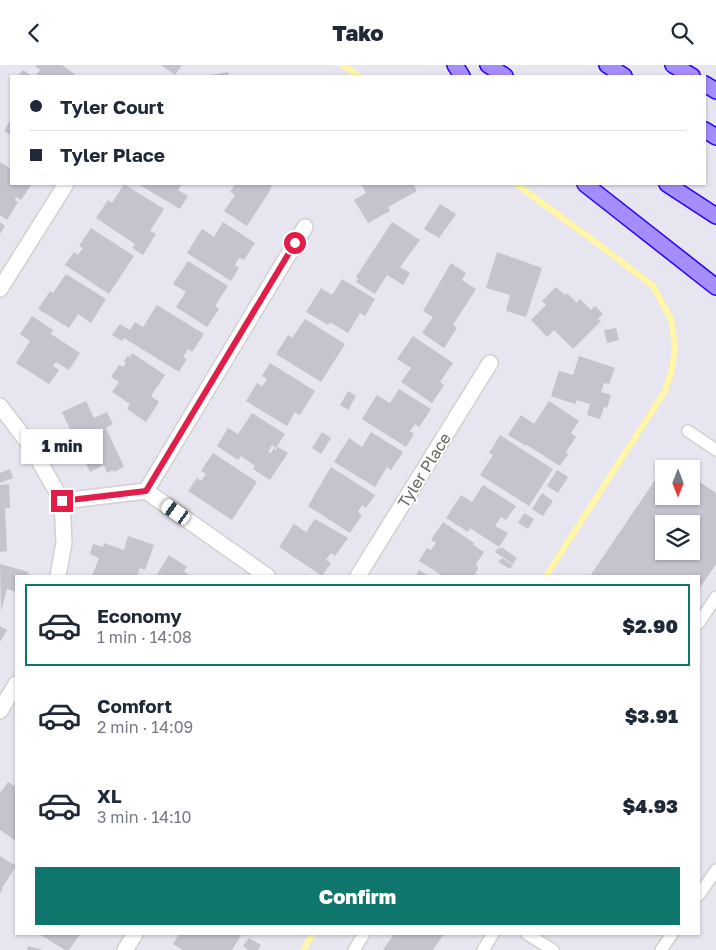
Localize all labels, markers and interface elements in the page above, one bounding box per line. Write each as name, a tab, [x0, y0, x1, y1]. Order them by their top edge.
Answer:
icon: back	[20, 19, 48, 47]
text: Tako	[332, 19, 384, 46]
icon: search	[668, 19, 696, 47]
text: Tyler Court	[60, 95, 164, 118]
text: Tyler Place	[60, 143, 165, 166]
route start	[284, 232, 306, 254]
callout: 1 min	[21, 429, 103, 463]
street label: Tyler Place	[393, 429, 455, 511]
text: 1 min	[42, 436, 82, 456]
north arrow	[655, 460, 700, 505]
map controls	[655, 460, 700, 560]
route end	[51, 490, 73, 512]
car	[159, 497, 192, 527]
button: layers	[655, 515, 700, 560]
icon: car	[37, 603, 82, 648]
text: Economy	[97, 604, 182, 627]
text: $2.90	[622, 614, 678, 637]
text: 1 min · 14:08	[97, 627, 192, 647]
icon: car	[37, 693, 82, 738]
text: Comfort	[97, 694, 172, 717]
text: $3.91	[625, 704, 678, 727]
text: 2 min · 14:09	[97, 717, 193, 737]
icon: car	[37, 783, 82, 828]
text: XL	[97, 784, 122, 807]
text: $4.93	[623, 794, 678, 817]
text: 3 min · 14:10	[97, 807, 191, 827]
button: Confirm	[35, 867, 680, 925]

